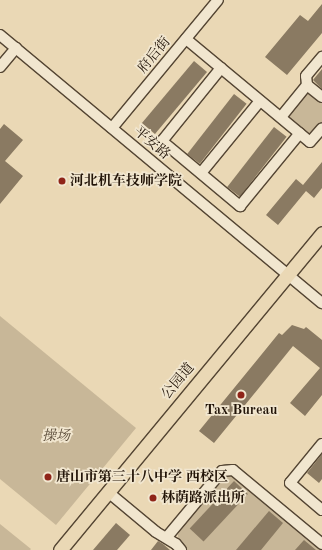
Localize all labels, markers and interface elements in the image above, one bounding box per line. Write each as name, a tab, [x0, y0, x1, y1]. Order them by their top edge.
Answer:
street label: 府后街	[134, 34, 174, 76]
street label: 平安路	[131, 123, 173, 163]
place label: 河北机车技师学院	[70, 173, 182, 189]
marker: 河北机车技师学院	[57, 176, 67, 186]
street label: 公园道	[158, 360, 198, 402]
marker: Tax Bureau	[236, 390, 246, 400]
place label: Tax Bureau	[205, 402, 277, 418]
park label: 操场	[42, 428, 70, 444]
place label: 唐山市第三十八中学 西校区	[56, 469, 228, 485]
marker: 唐山市第三十八中学 西校区	[43, 472, 53, 482]
place label: 林荫路派出所	[161, 490, 245, 506]
marker: 林荫路派出所	[148, 493, 158, 503]

